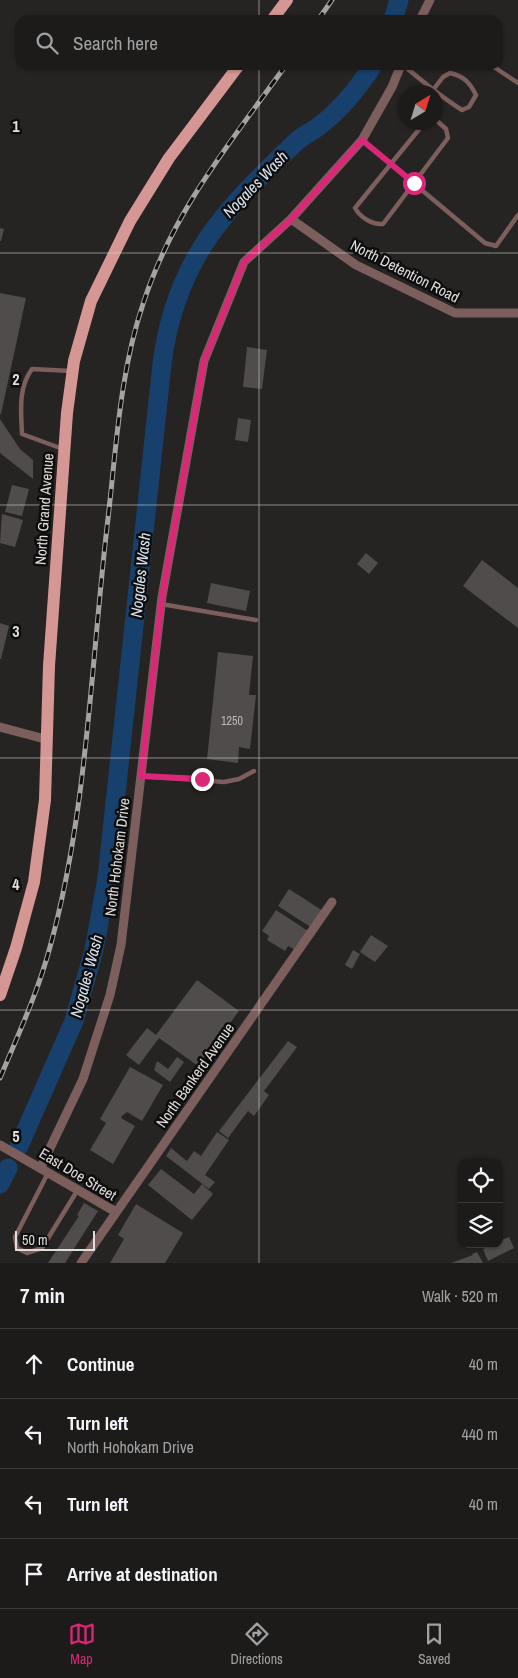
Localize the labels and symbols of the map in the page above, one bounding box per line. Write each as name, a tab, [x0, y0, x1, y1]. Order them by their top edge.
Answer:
north arrow	[398, 85, 443, 130]
text: 1	[12, 115, 20, 137]
water label: Nogales Wash	[218, 146, 292, 222]
route start	[403, 172, 426, 195]
street label: North Detention Road	[347, 234, 463, 308]
text: 2	[12, 368, 20, 390]
street label: North Grand Avenue	[30, 452, 58, 566]
water label: Nogales Wash	[125, 532, 155, 618]
text: 3	[12, 620, 20, 642]
house number: 1250	[221, 713, 243, 729]
route end	[191, 768, 214, 791]
street label: North Hohokam Drive	[99, 797, 135, 917]
text: 4	[12, 873, 20, 895]
water label: Nogales Wash	[64, 932, 108, 1020]
street label: North Bankerd Avenue	[151, 1018, 239, 1132]
text: 5	[12, 1125, 20, 1147]
street label: East Doe Street	[35, 1143, 121, 1206]
scale bar	[15, 1228, 95, 1251]

